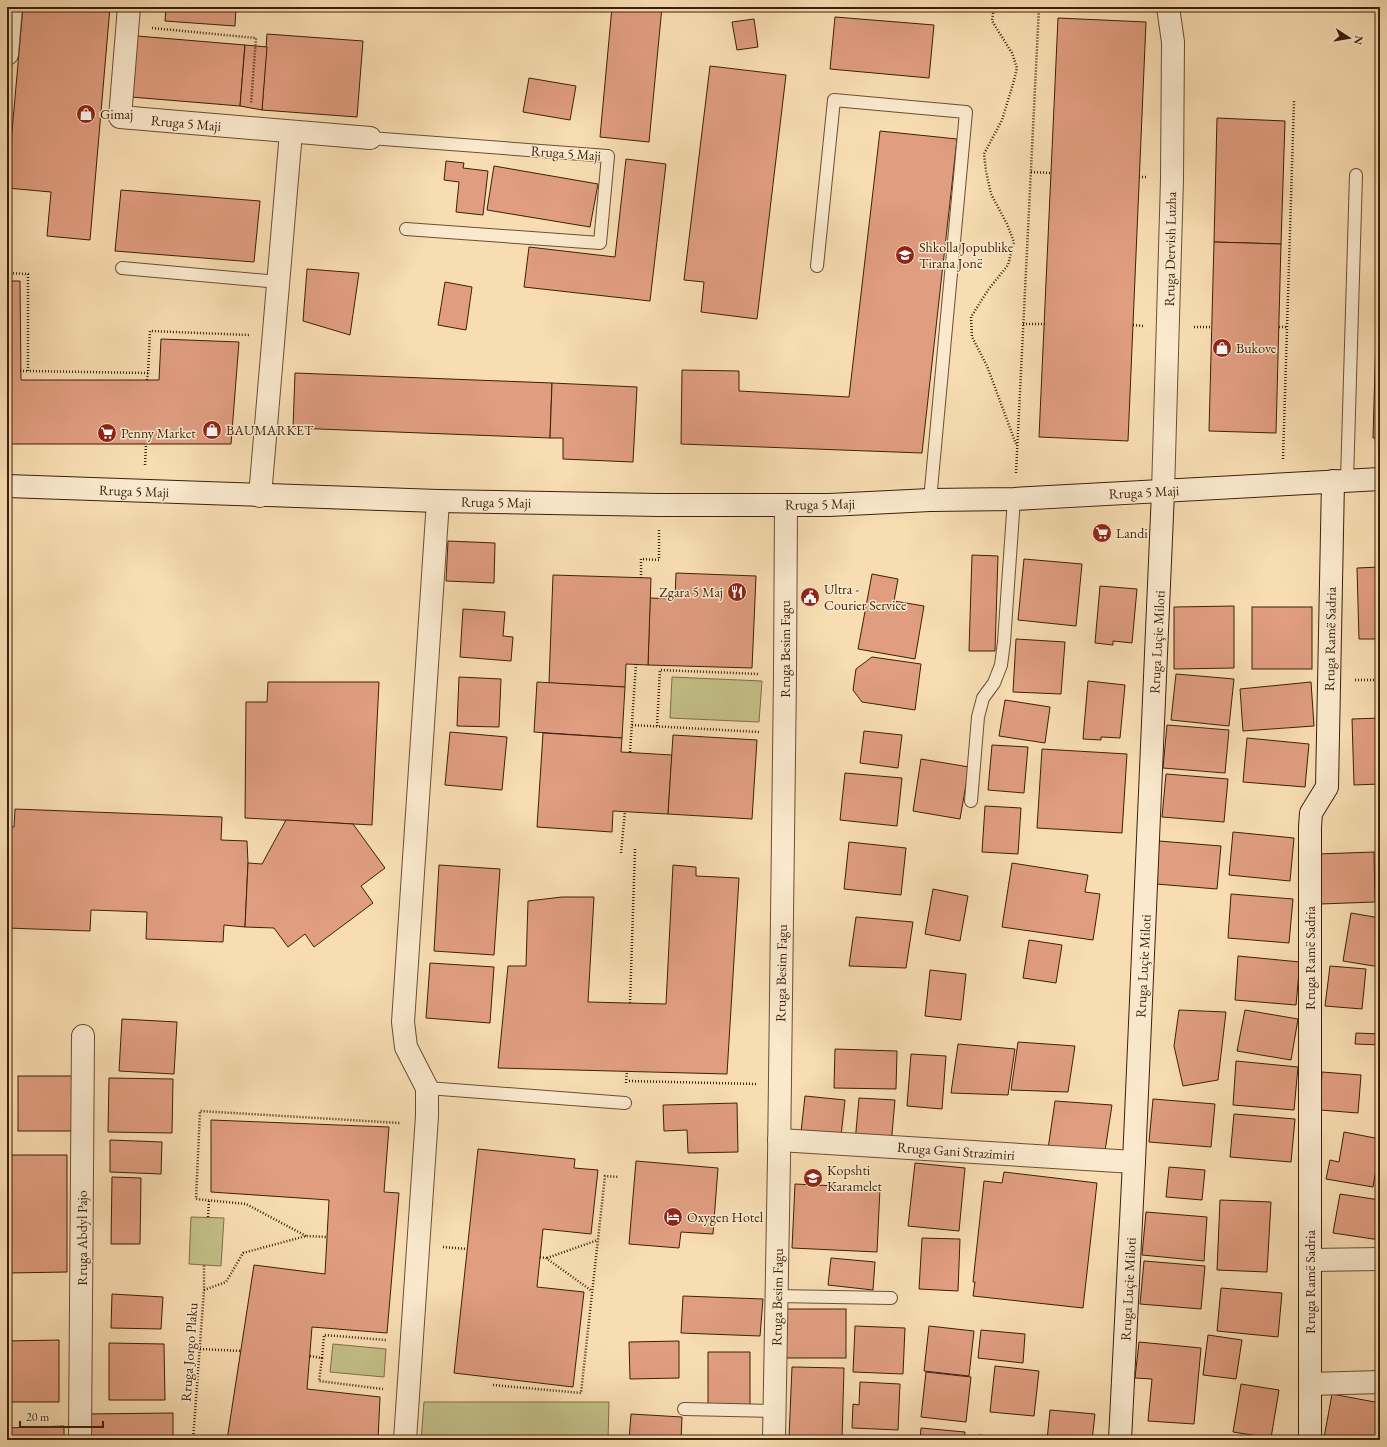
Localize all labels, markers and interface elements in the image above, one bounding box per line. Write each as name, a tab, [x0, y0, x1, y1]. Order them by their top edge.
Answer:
north arrow	[1329, 18, 1369, 58]
text: N	[1351, 34, 1367, 46]
shop icon: Gimaj	[75, 103, 97, 125]
place label: Gimaj	[100, 105, 133, 123]
street label: Rruga 5 Maji	[150, 111, 222, 135]
street label: Rruga 5 Maji	[530, 142, 602, 164]
street label: Rruga Dervish Luzha	[1160, 191, 1180, 307]
place label: Shkolla Jopublike Tirana Jonë	[919, 238, 1014, 272]
school or university icon: Shkolla Jopublike Tirana Jonë	[894, 244, 916, 266]
shop icon: Bukove	[1211, 337, 1233, 359]
place label: Bukove	[1236, 339, 1277, 357]
shop icon: BAUMARKET	[201, 419, 223, 441]
place label: BAUMARKET	[226, 421, 314, 439]
supermarket icon: Penny Market	[96, 422, 118, 444]
place label: Penny Market	[121, 424, 196, 442]
street label: Rruga 5 Maji	[99, 481, 170, 501]
street label: Rruga 5 Maji	[1108, 481, 1180, 503]
street label: Rruga 5 Maji	[461, 492, 532, 512]
street label: Rruga 5 Maji	[785, 494, 856, 514]
supermarket icon: Landi	[1091, 522, 1113, 544]
place label: Landi	[1116, 524, 1148, 542]
place label: Ultra - Courier Service	[824, 580, 907, 614]
restaurant icon: Zgara 5 Maj	[726, 581, 748, 603]
place label: Zgara 5 Maj	[659, 583, 723, 601]
public building icon: Ultra - Courier Service	[799, 586, 821, 608]
street label: Rruga Ramë Sadria	[1320, 586, 1340, 691]
street label: Rruga Luçie Miloti	[1145, 589, 1169, 694]
street label: Rruga Besim Fagu	[776, 600, 794, 698]
street label: Rruga Ramë Sadria	[1301, 906, 1319, 1010]
street label: Rruga Luçie Miloti	[1131, 913, 1155, 1018]
street label: Rruga Besim Fagu	[771, 923, 791, 1022]
street label: Rruga Gani Strazimiri	[897, 1138, 1016, 1164]
place label: Kopshti Karamelet	[827, 1161, 883, 1195]
school or university icon: Kopshti Karamelet	[802, 1167, 824, 1189]
street label: Rruga Abdyl Pajo	[73, 1190, 91, 1286]
hotel icon: Oxygen Hotel	[662, 1206, 684, 1228]
place label: Oxygen Hotel	[687, 1208, 764, 1226]
street label: Rruga Ramë Sadria	[1301, 1230, 1319, 1334]
street label: Rruga Luçie Miloti	[1116, 1236, 1140, 1341]
street label: Rruga Besim Fagu	[767, 1247, 787, 1346]
street label: Rruga Jorgo Plaku	[177, 1301, 201, 1402]
scale bar	[20, 1403, 103, 1429]
text: 20 m	[26, 1409, 50, 1425]

